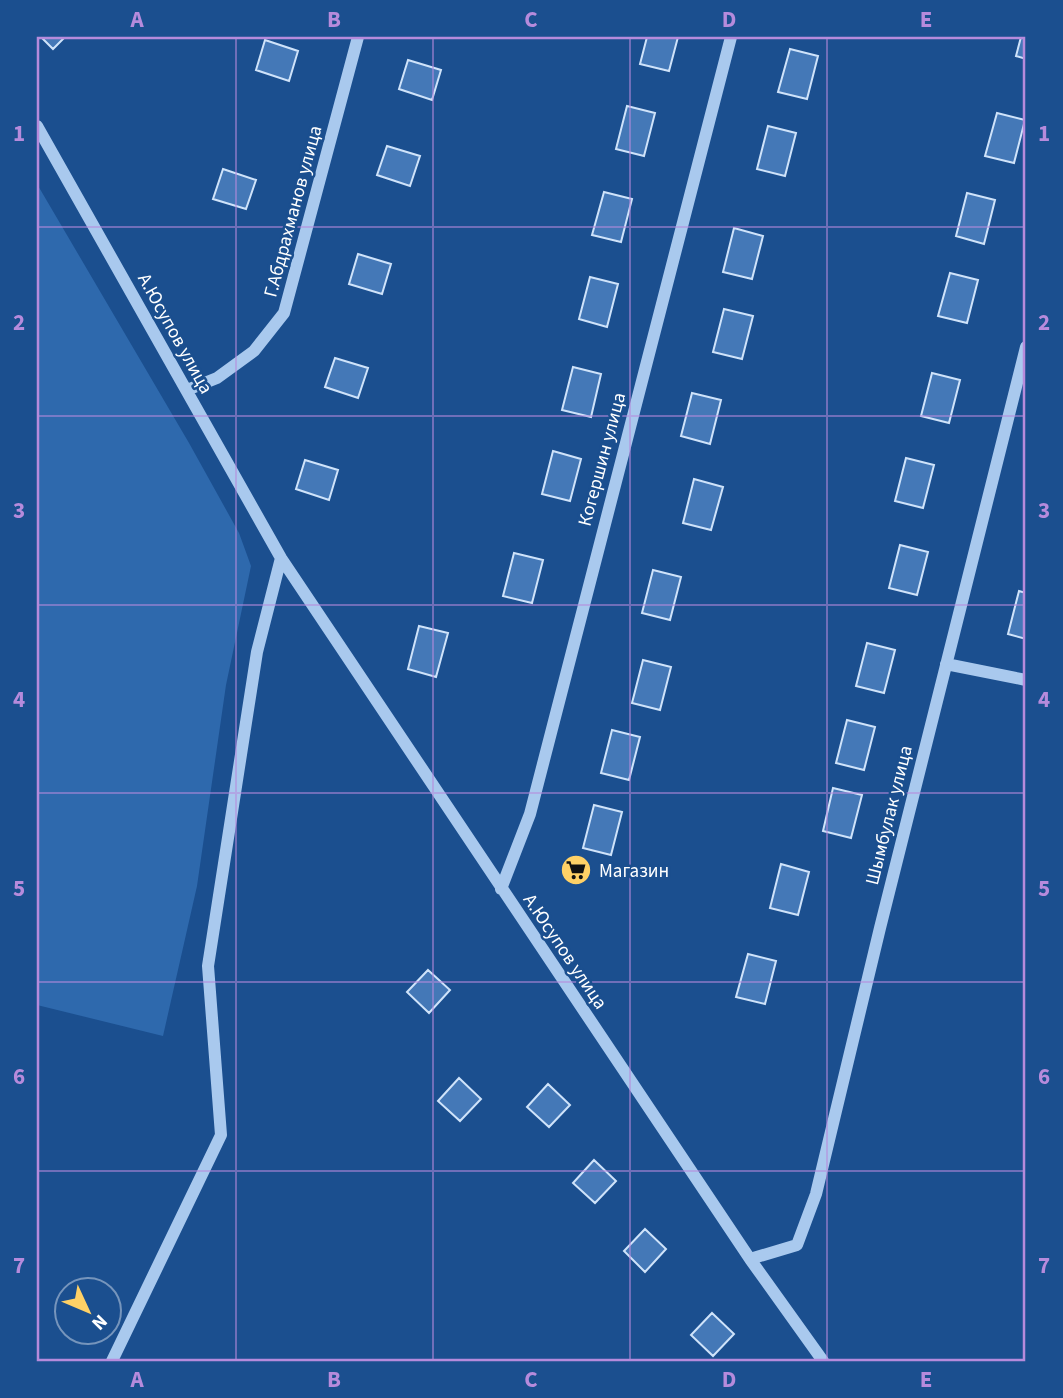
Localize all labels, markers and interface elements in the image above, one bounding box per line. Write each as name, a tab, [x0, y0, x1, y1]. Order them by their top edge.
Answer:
text: A	[129, 3, 144, 36]
text: B	[327, 3, 341, 36]
text: C	[524, 3, 538, 36]
text: D	[722, 3, 736, 36]
text: E	[920, 3, 932, 36]
text: 1	[13, 117, 25, 150]
text: 1	[1038, 117, 1050, 150]
street label: Г.Абдрахманов улица	[258, 122, 329, 300]
street label: А.Юсупов улица	[130, 269, 219, 399]
text: 2	[13, 306, 25, 339]
text: 2	[1038, 306, 1050, 339]
street label: Когершин улица	[572, 390, 633, 529]
text: 3	[13, 494, 25, 527]
text: 3	[1038, 494, 1050, 527]
text: 4	[13, 683, 25, 716]
text: 4	[1038, 683, 1050, 716]
street label: Шымбулак улица	[859, 743, 920, 888]
supermarket icon: Магазин	[559, 853, 593, 887]
place label: Магазин	[599, 858, 669, 885]
text: 5	[13, 872, 25, 905]
text: 5	[1038, 872, 1050, 905]
street label: А.Юсупов улица	[516, 889, 613, 1015]
text: 6	[13, 1060, 25, 1093]
text: 6	[1038, 1060, 1050, 1093]
text: 7	[13, 1249, 25, 1282]
text: 7	[1038, 1249, 1050, 1282]
north arrow	[52, 1276, 122, 1346]
text: N	[85, 1308, 113, 1336]
text: A	[129, 1363, 144, 1396]
text: B	[327, 1363, 341, 1396]
text: C	[524, 1363, 538, 1396]
text: D	[722, 1363, 736, 1396]
text: E	[920, 1363, 932, 1396]

